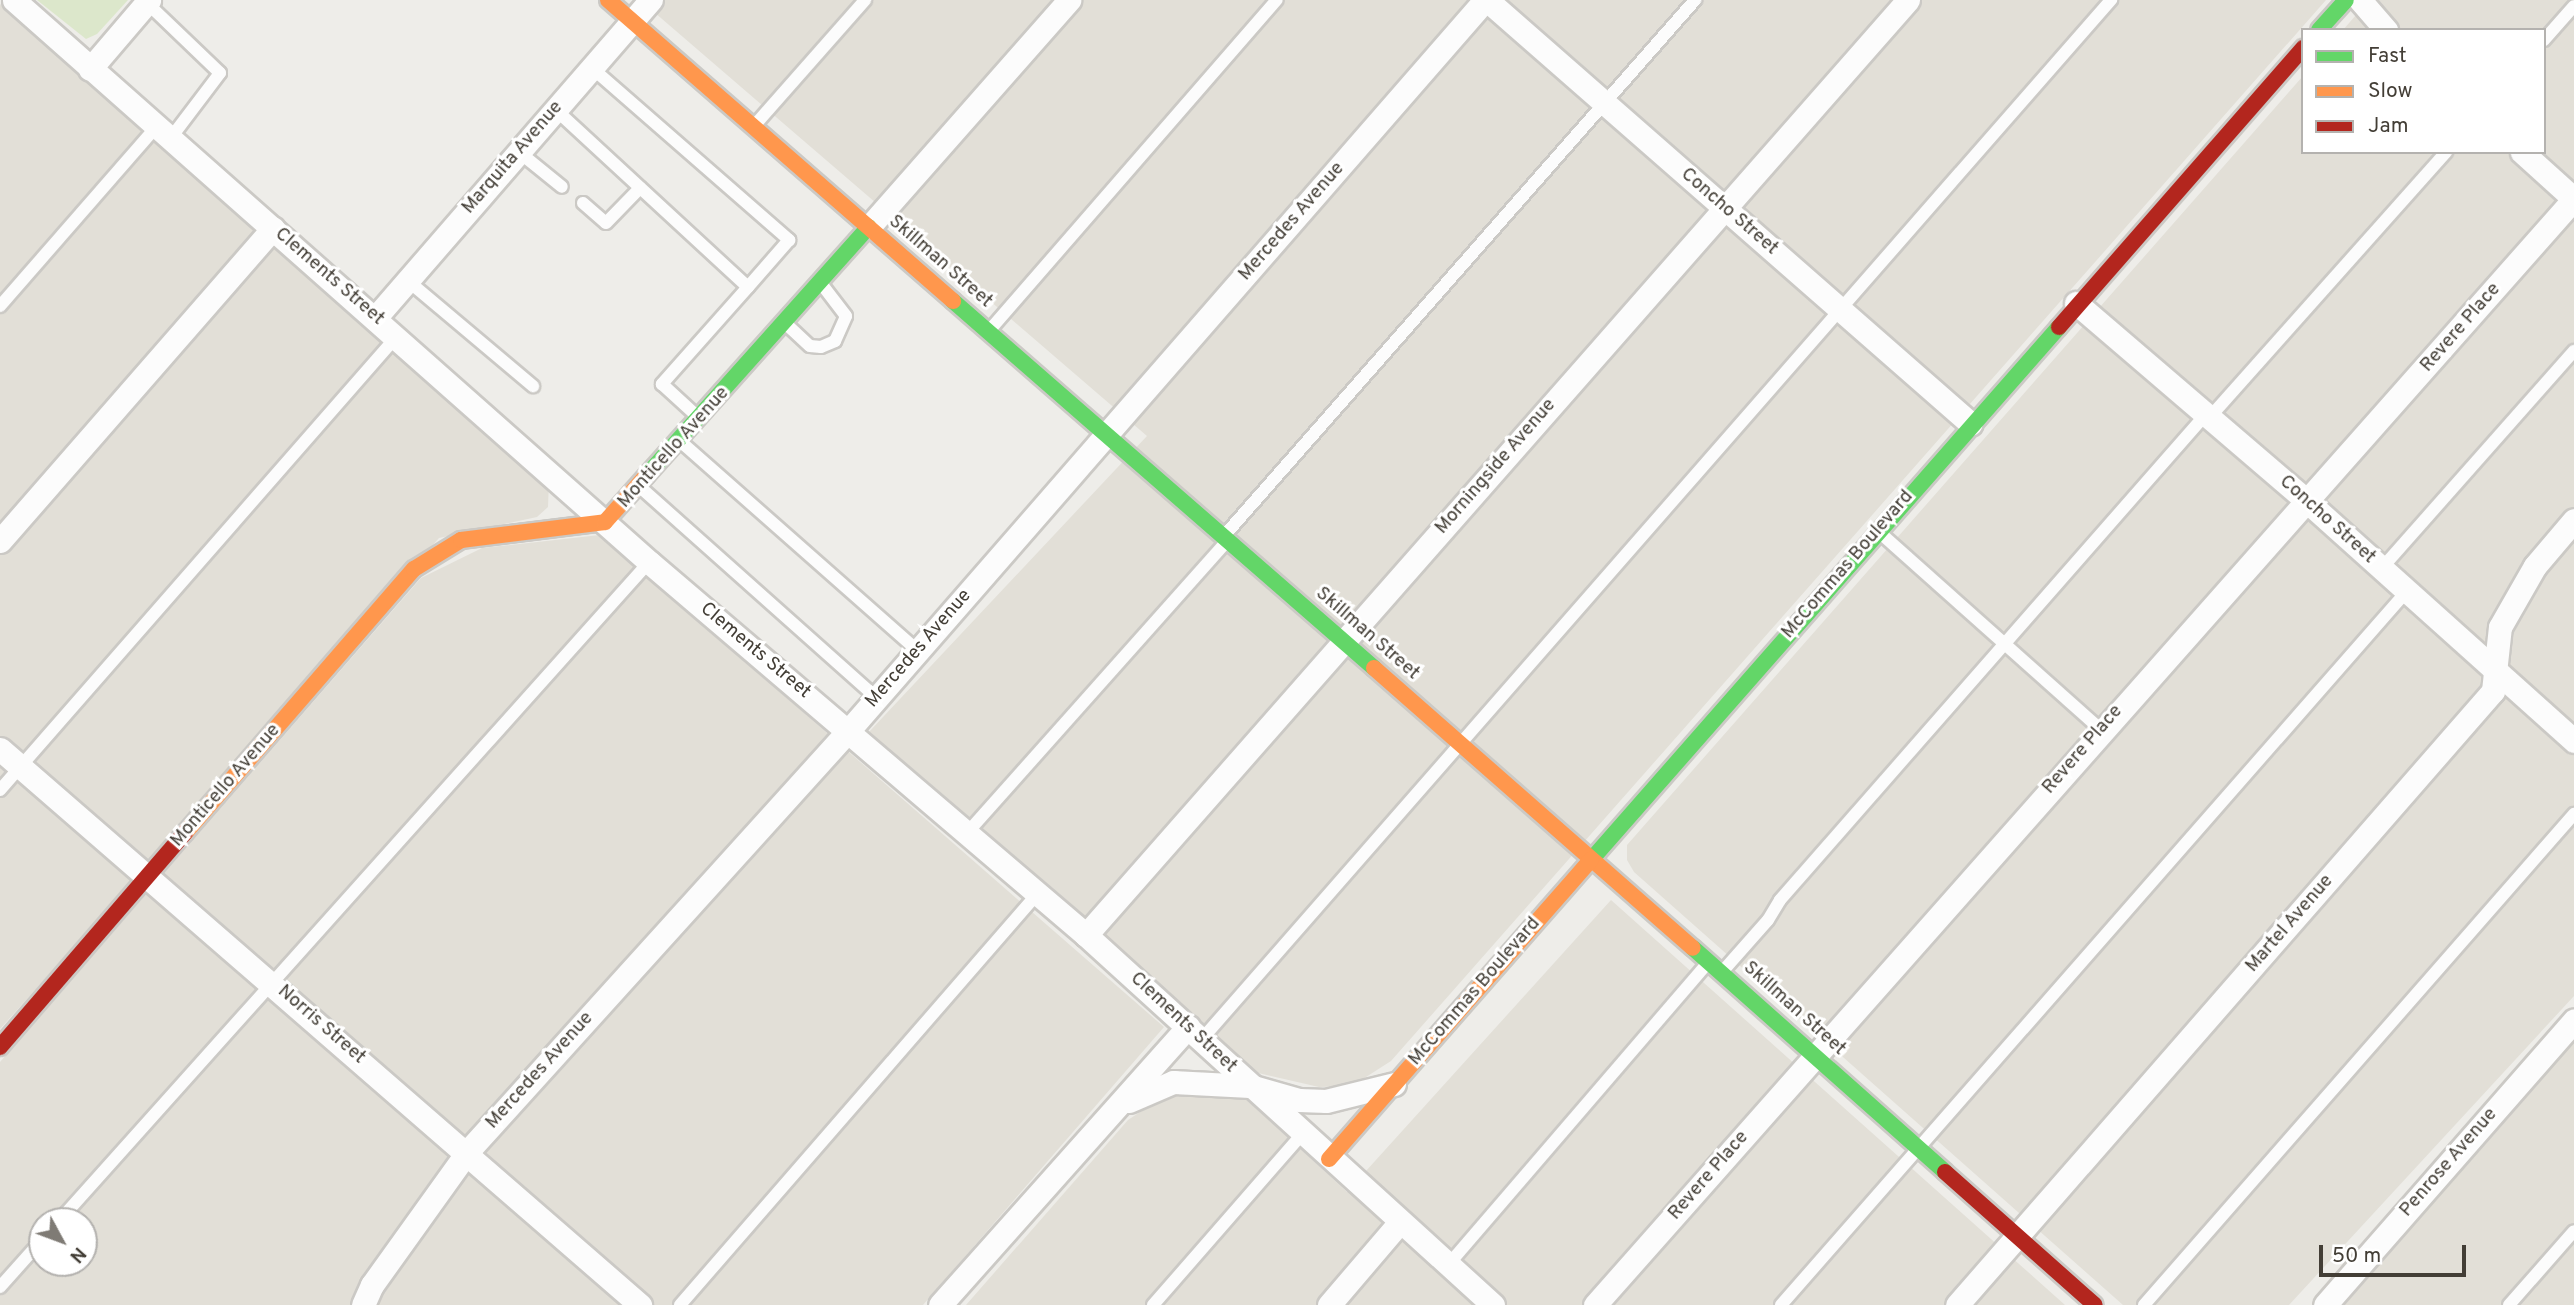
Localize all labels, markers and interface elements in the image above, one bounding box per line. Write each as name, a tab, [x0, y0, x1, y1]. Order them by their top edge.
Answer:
legend	[2301, 28, 2546, 154]
text: Fast	[2368, 43, 2407, 70]
text: Slow	[2368, 78, 2413, 105]
street label: Marquita Avenue	[457, 97, 569, 219]
text: Jam	[2368, 113, 2409, 140]
street label: Mercedes Avenue	[1234, 158, 1350, 286]
street label: Concho Street	[1676, 163, 1782, 261]
street label: Skillman Street	[883, 211, 997, 313]
street label: Clements Street	[270, 223, 388, 331]
street label: Revere Place	[2416, 279, 2506, 377]
street label: Monticello Avenue	[613, 382, 735, 514]
street label: Morningside Avenue	[1431, 394, 1561, 540]
street label: Concho Street	[2274, 471, 2380, 569]
street label: McCommas Boulevard	[1777, 486, 1919, 644]
street label: Skillman Street	[1310, 583, 1424, 685]
street label: Mercedes Avenue	[861, 585, 977, 713]
street label: Clements Street	[695, 598, 815, 704]
street label: Revere Place	[2038, 701, 2128, 799]
street label: Monticello Avenue	[166, 720, 286, 852]
street label: Martel Avenue	[2241, 870, 2339, 978]
street label: McCommas Boulevard	[1404, 913, 1546, 1071]
street label: Skillman Street	[1738, 957, 1850, 1061]
street label: Clements Street	[1125, 968, 1241, 1078]
street label: Norris Street	[272, 981, 370, 1069]
street label: Mercedes Avenue	[481, 1007, 599, 1135]
street label: Penrose Avenue	[2395, 1104, 2503, 1222]
street label: Revere Place	[1664, 1127, 1754, 1225]
north arrow	[28, 1207, 98, 1277]
scale bar	[2322, 1232, 2469, 1276]
text: N	[64, 1241, 91, 1267]
text: 50 m	[2332, 1243, 2381, 1270]

